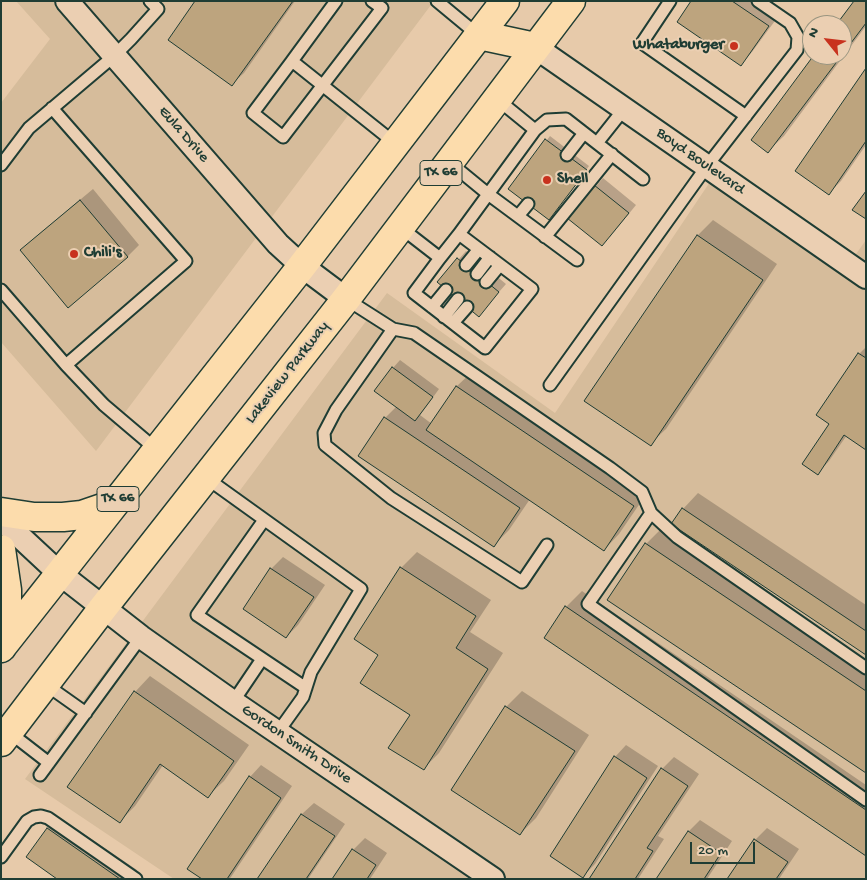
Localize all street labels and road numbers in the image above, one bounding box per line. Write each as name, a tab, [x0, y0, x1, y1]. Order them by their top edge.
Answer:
street label: Eula Drive	[153, 103, 213, 167]
street label: Boyd Boulevard	[652, 124, 748, 200]
road number: TX 66	[420, 160, 462, 186]
street label: Lakeview Parkway	[242, 318, 334, 428]
road number: TX 66	[97, 486, 139, 512]
street label: Gordon Smith Drive	[237, 701, 355, 789]

